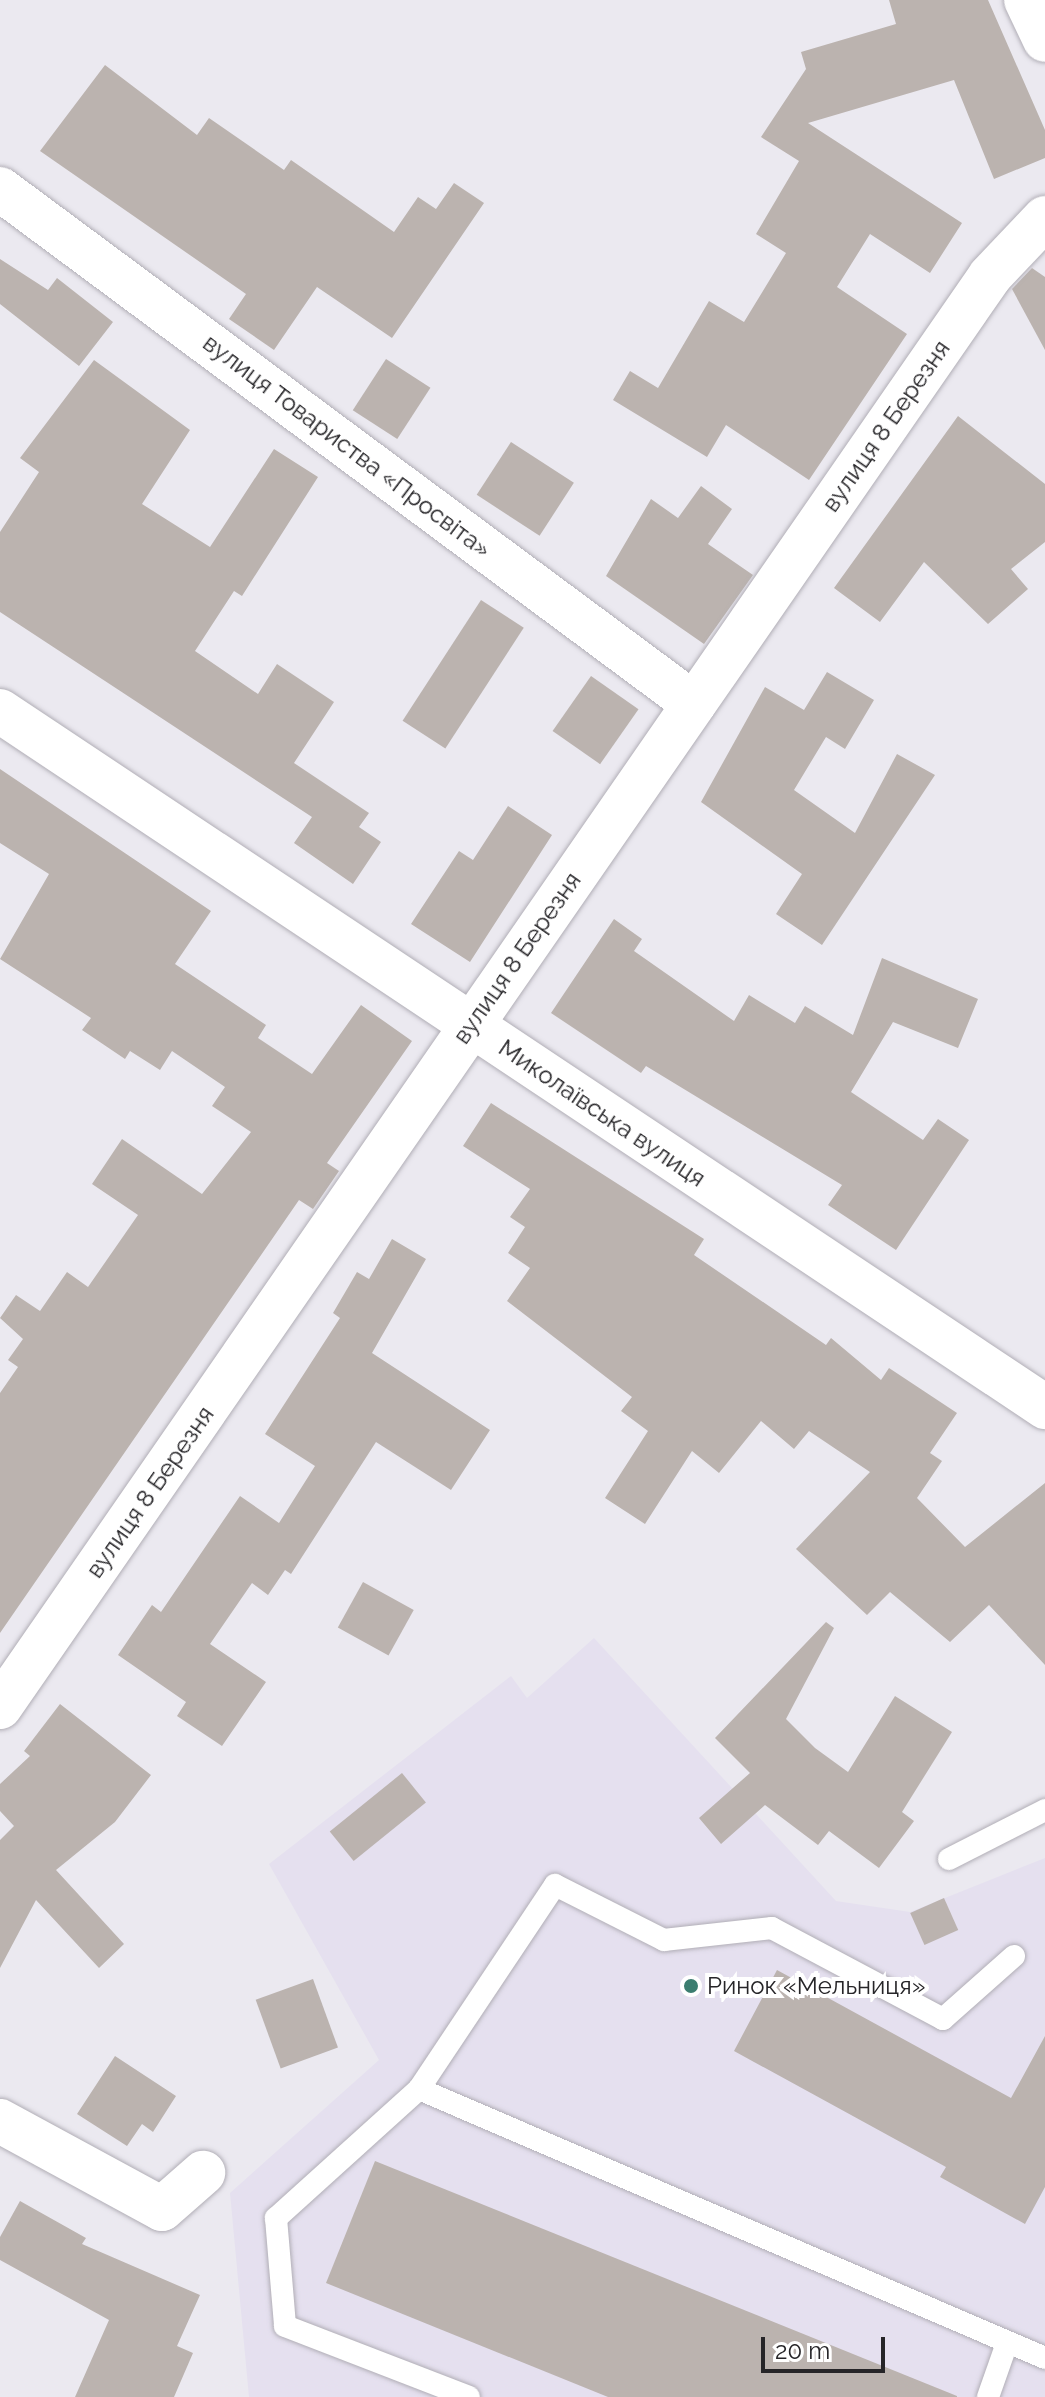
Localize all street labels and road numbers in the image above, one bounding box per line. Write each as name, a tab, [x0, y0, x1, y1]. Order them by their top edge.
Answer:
street label: вулиця Товариства «Просвіта»	[197, 328, 497, 564]
street label: вулиця 8 Березня	[816, 335, 956, 517]
street label: вулиця 8 Березня	[447, 867, 587, 1049]
street label: Миколаївська вулиця	[493, 1033, 711, 1193]
street label: вулиця 8 Березня	[80, 1401, 220, 1583]

